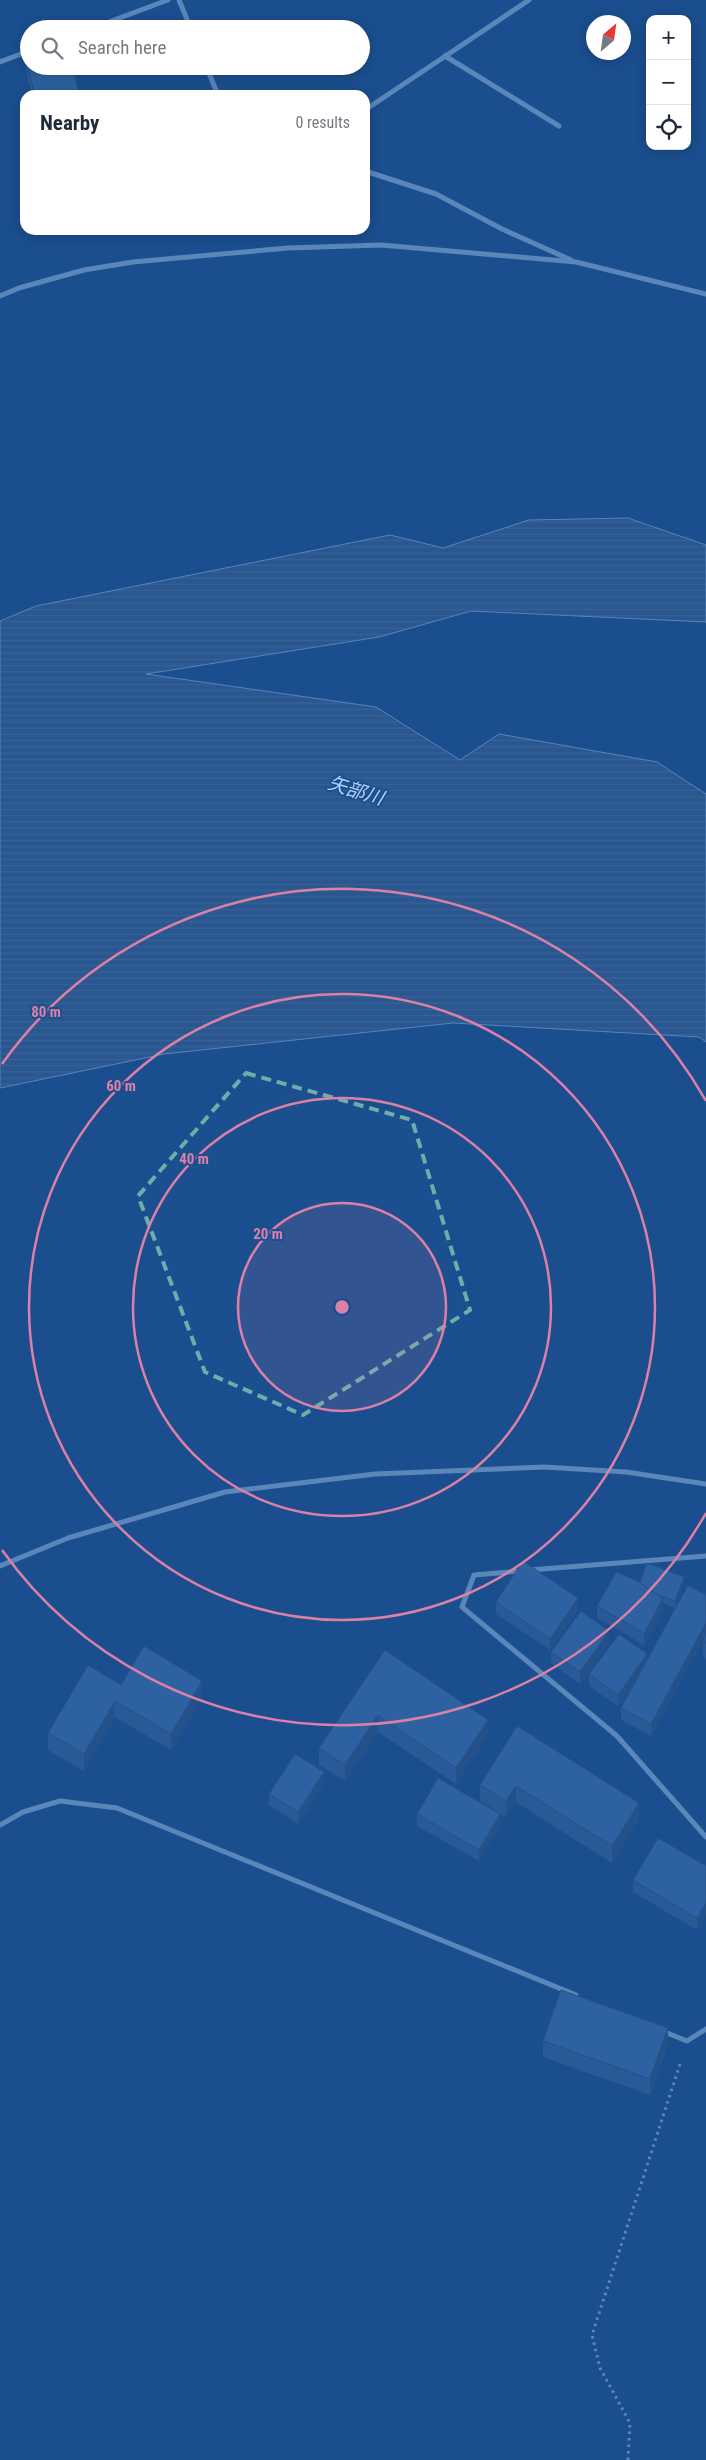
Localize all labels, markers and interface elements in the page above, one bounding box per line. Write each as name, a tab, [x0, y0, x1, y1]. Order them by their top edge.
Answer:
north arrow	[586, 15, 631, 60]
map controls	[646, 15, 691, 150]
button: +	[646, 15, 691, 60]
search box	[20, 20, 370, 75]
icon: search	[38, 34, 66, 62]
text: Search here	[78, 36, 166, 59]
button: −	[646, 60, 691, 105]
button: locate	[646, 105, 691, 150]
text: Nearby	[40, 111, 99, 135]
text: 0 results	[295, 113, 350, 132]
water label: 矢部川	[325, 771, 388, 810]
text: 80 m	[31, 1003, 61, 1021]
text: 60 m	[106, 1077, 136, 1095]
text: 40 m	[179, 1150, 209, 1168]
text: 20 m	[253, 1225, 283, 1243]
centre of rings	[333, 1298, 351, 1316]

